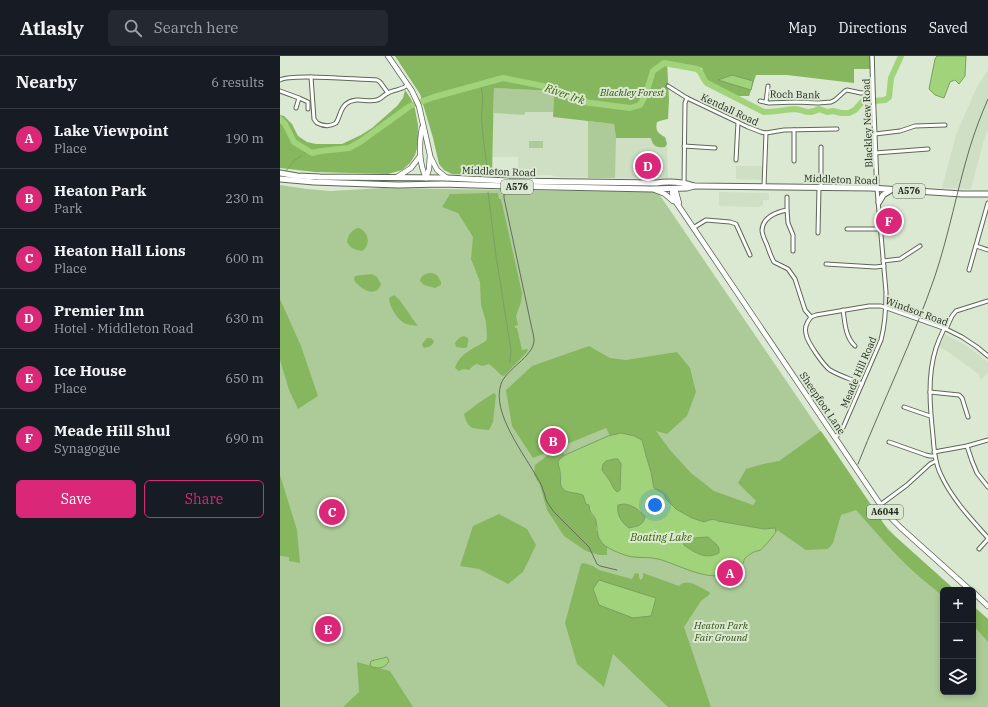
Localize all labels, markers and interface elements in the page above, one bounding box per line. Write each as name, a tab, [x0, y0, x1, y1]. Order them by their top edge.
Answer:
search box	[108, 10, 388, 46]
text: Atlasly	[20, 16, 84, 40]
icon: search	[122, 17, 144, 39]
text: Search here	[154, 18, 238, 37]
text: Map	[788, 19, 817, 37]
text: Directions	[839, 19, 907, 37]
text: Saved	[929, 19, 968, 37]
text: Nearby	[16, 71, 77, 93]
text: 6 results	[211, 74, 264, 91]
street label: Blackley New Road	[859, 78, 876, 168]
water label: River Irk	[542, 80, 587, 107]
park label: Blackley Forest	[599, 86, 665, 99]
street label: Roch Bank	[770, 88, 820, 101]
street label: Kendall Road	[699, 90, 761, 129]
text: Lake Viewpoint	[54, 121, 168, 140]
text: A	[24, 130, 34, 147]
text: 190 m	[225, 130, 264, 147]
text: Place	[54, 140, 87, 157]
pin: D	[635, 151, 661, 181]
street label: Middleton Road	[462, 164, 536, 179]
street label: Middleton Road	[804, 172, 878, 187]
road number: A576	[501, 180, 533, 194]
text: Heaton Park	[54, 181, 146, 200]
road number: A576	[893, 184, 925, 198]
text: B	[24, 190, 34, 207]
text: 230 m	[225, 190, 264, 207]
text: Park	[54, 200, 82, 217]
pin: F	[876, 206, 902, 236]
text: Heaton Hall Lions	[54, 241, 186, 260]
text: C	[25, 250, 33, 267]
text: 600 m	[225, 250, 264, 267]
text: Place	[54, 260, 87, 277]
street label: Windsor Road	[883, 294, 950, 329]
text: Premier Inn	[54, 301, 145, 320]
text: D	[24, 310, 34, 327]
text: 630 m	[225, 310, 264, 327]
text: Hotel · Middleton Road	[54, 320, 194, 337]
street label: Meade Hill Road	[838, 334, 879, 410]
text: Ice House	[54, 361, 126, 380]
text: E	[25, 370, 33, 387]
text: 650 m	[225, 370, 264, 387]
street label: Sheepfoot Lane	[797, 370, 848, 437]
text: Place	[54, 380, 87, 397]
text: Meade Hill Shul	[54, 421, 170, 440]
pin: B	[540, 426, 566, 456]
text: F	[25, 430, 33, 447]
text: 690 m	[225, 430, 264, 447]
text: Synagogue	[54, 440, 120, 457]
button: Save	[16, 480, 136, 518]
button: Share	[144, 480, 264, 518]
your location	[645, 495, 665, 515]
pin: C	[319, 497, 345, 527]
road number: A6044	[867, 505, 903, 519]
water label: Boating Lake	[629, 530, 692, 544]
pin: A	[717, 558, 743, 588]
map controls	[940, 587, 976, 695]
button: +	[940, 587, 976, 623]
pin: E	[315, 614, 341, 644]
park label: Heaton Park Fair Ground	[693, 619, 749, 644]
button: −	[940, 623, 976, 659]
button: layers	[940, 659, 976, 695]

